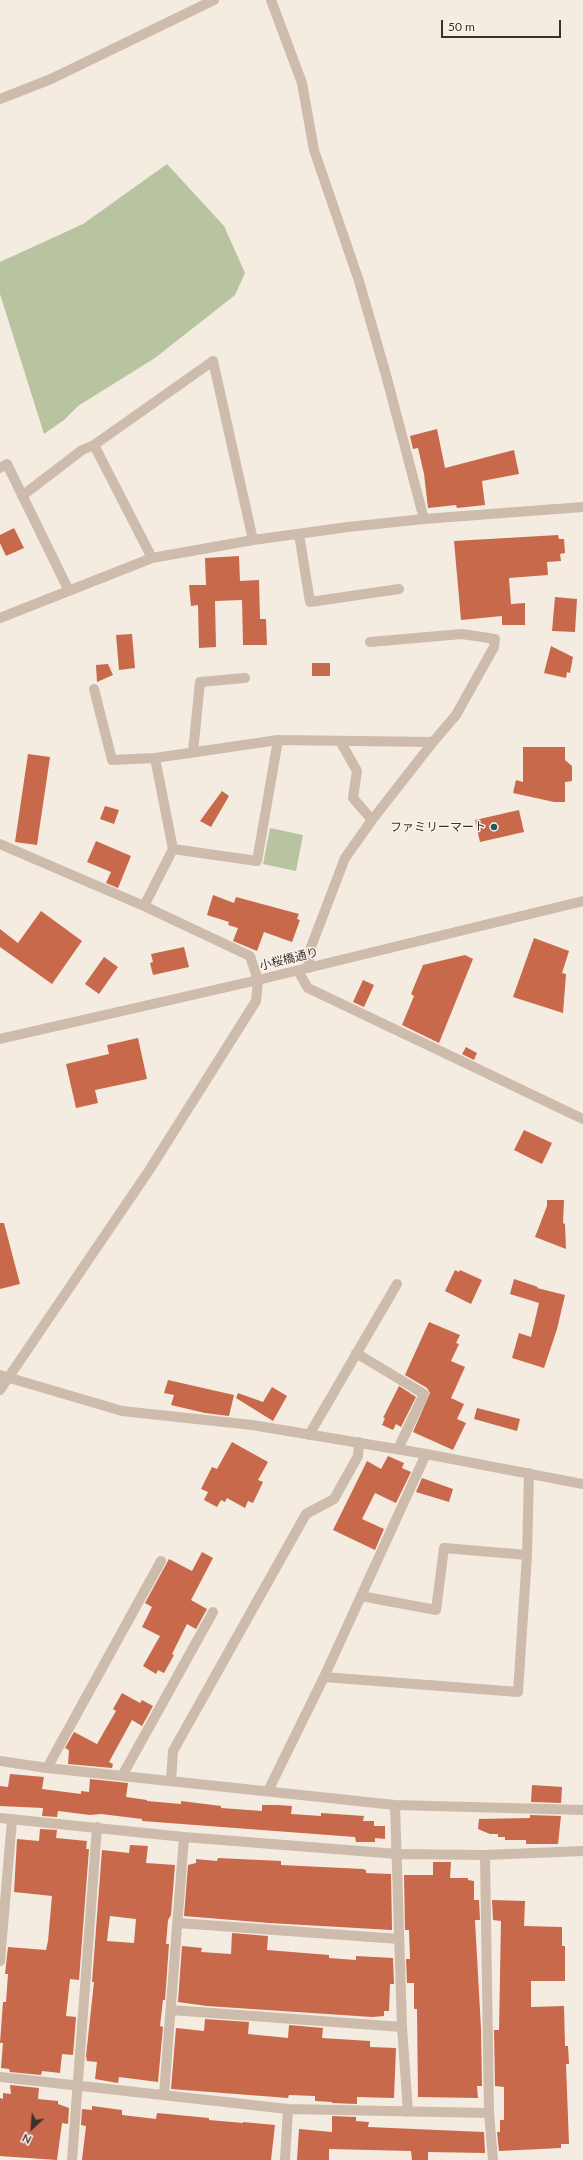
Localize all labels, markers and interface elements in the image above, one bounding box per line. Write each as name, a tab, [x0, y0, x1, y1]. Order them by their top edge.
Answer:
scale bar	[443, 12, 563, 38]
text: 50 m	[448, 19, 475, 34]
place label: ファミリーマート	[390, 820, 486, 834]
marker: ファミリーマート	[489, 822, 499, 832]
street label: 小桜橋通り	[258, 945, 320, 973]
north arrow	[12, 2108, 52, 2148]
text: N	[20, 2132, 33, 2147]

